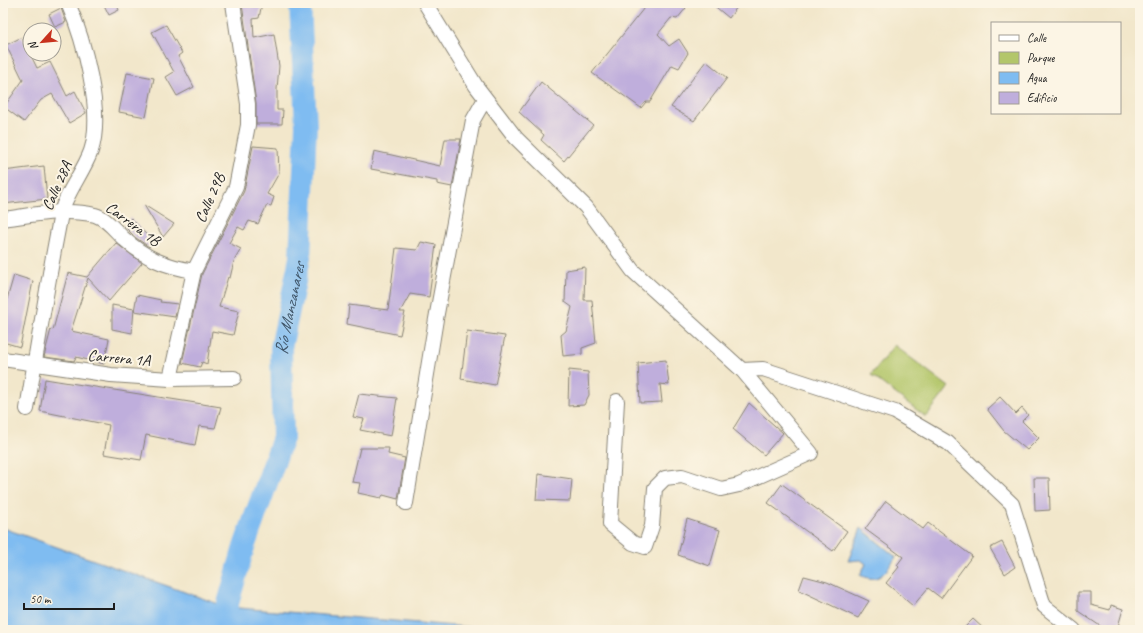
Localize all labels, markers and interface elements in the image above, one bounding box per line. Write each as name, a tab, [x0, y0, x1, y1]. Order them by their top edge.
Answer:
north arrow	[22, 22, 62, 62]
legend	[991, 22, 1121, 114]
text: Calle	[1027, 30, 1047, 46]
text: N	[24, 38, 41, 53]
text: Parque	[1027, 50, 1056, 66]
text: Agua	[1027, 70, 1048, 86]
text: Edificio	[1027, 90, 1057, 106]
street label: Calle 28A	[37, 158, 77, 214]
street label: Calle 29B	[190, 169, 230, 226]
street label: Carrera 1B	[102, 197, 166, 252]
water label: Río Manzanares	[270, 258, 310, 355]
street label: Carrera 1A	[87, 345, 152, 371]
scale bar	[24, 585, 114, 611]
text: 50 m	[30, 591, 52, 607]

